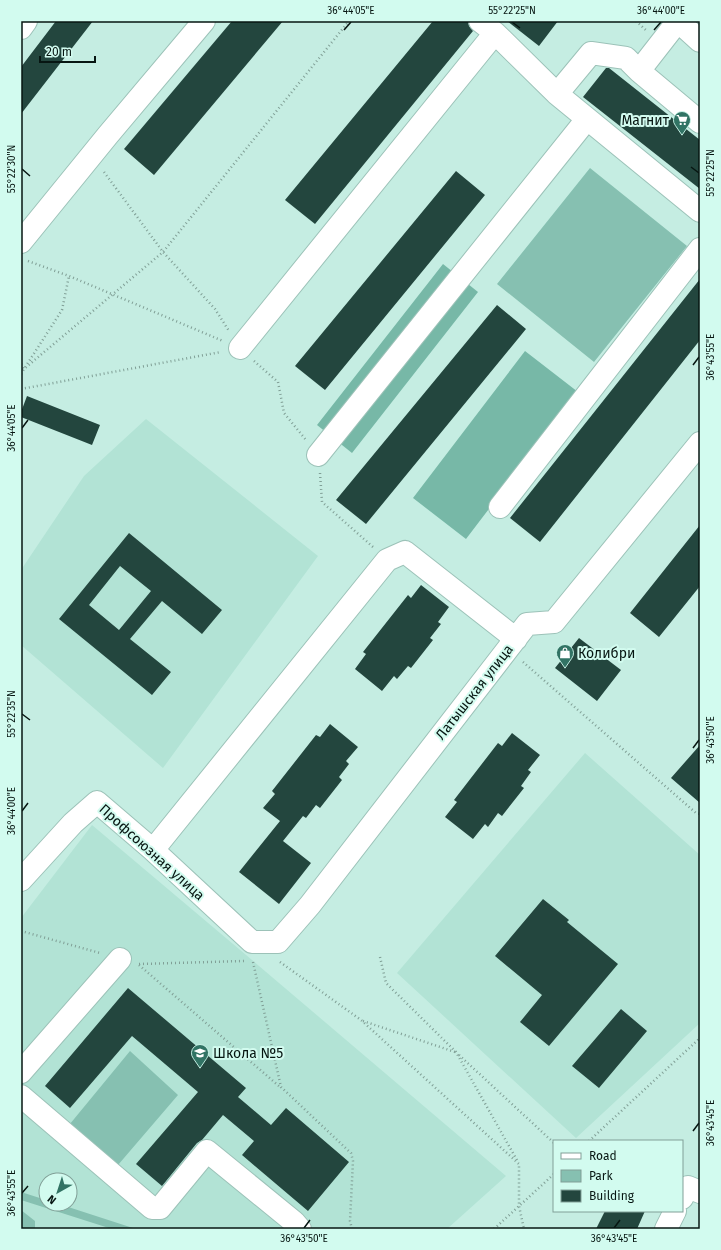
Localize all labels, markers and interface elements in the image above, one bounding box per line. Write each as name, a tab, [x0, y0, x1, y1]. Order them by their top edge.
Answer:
text: 36°44'05"E	[327, 5, 375, 17]
text: 55°22'25"N	[488, 5, 536, 17]
text: 36°44'00"E	[637, 5, 685, 17]
scale bar	[40, 38, 95, 64]
text: 20 m	[46, 45, 72, 59]
supermarket icon: Магнит	[672, 110, 692, 135]
place label: Магнит	[621, 112, 670, 129]
text: 55°22'30"N	[6, 145, 18, 193]
text: 55°22'25"N	[705, 149, 717, 197]
text: 36°43'55"E	[705, 334, 717, 380]
text: 36°44'05"E	[6, 404, 18, 452]
street label: Латышская улица	[432, 641, 517, 743]
shop icon: Колибри	[555, 643, 575, 668]
place label: Колибри	[578, 645, 635, 662]
text: 55°22'35"N	[6, 690, 18, 738]
text: 36°43'50"E	[705, 716, 717, 764]
text: 36°44'00"E	[6, 787, 18, 835]
street label: Профсоюзная улица	[95, 801, 208, 904]
school or university icon: Школа №5	[190, 1043, 210, 1068]
place label: Школа №5	[213, 1045, 283, 1062]
text: 36°43'45"E	[705, 1100, 717, 1146]
legend	[553, 1140, 683, 1212]
text: Road	[589, 1149, 617, 1163]
text: Park	[589, 1169, 613, 1183]
text: 36°43'55"E	[6, 1170, 18, 1216]
north arrow	[38, 1172, 78, 1212]
text: Building	[589, 1189, 635, 1203]
text: N	[45, 1192, 59, 1207]
text: 36°43'50"E	[280, 1233, 328, 1245]
text: 36°43'45"E	[591, 1233, 637, 1245]

